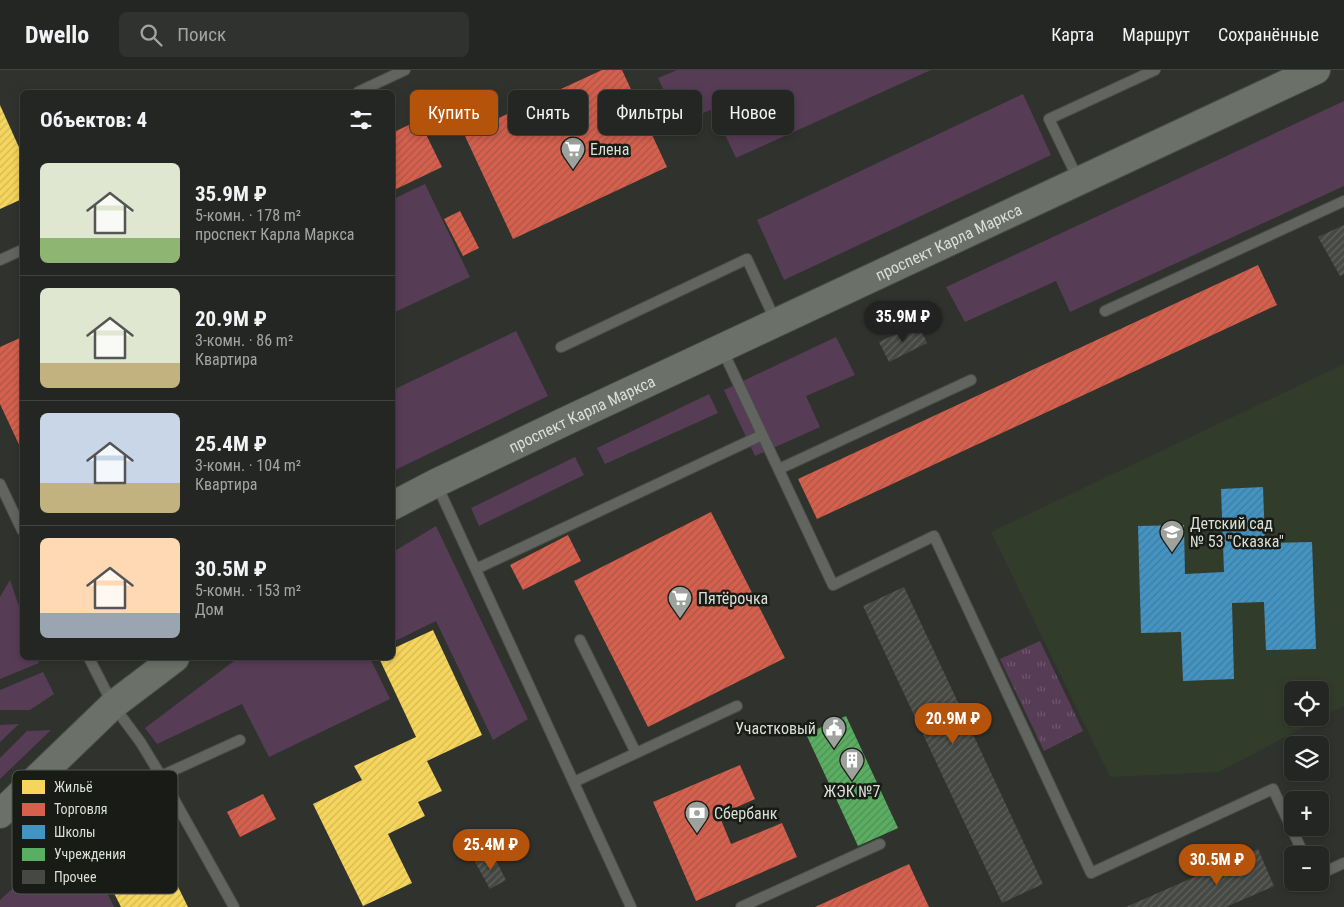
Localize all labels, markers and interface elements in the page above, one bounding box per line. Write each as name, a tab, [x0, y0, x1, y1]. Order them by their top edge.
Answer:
search box	[119, 12, 469, 57]
text: Dwello	[25, 21, 89, 49]
icon: search	[137, 21, 165, 49]
text: Поиск	[177, 23, 226, 46]
text: Карта	[1051, 24, 1094, 45]
text: Маршрут	[1122, 24, 1190, 45]
text: Сохранённые	[1218, 24, 1319, 45]
chip: Купить	[410, 90, 498, 135]
chip: Снять	[508, 90, 588, 135]
chip: Фильтры	[598, 90, 702, 135]
chip: Новое	[712, 90, 794, 135]
icon: filters	[347, 106, 375, 134]
text: Объектов: 4	[40, 108, 147, 132]
supermarket icon: Елена	[560, 136, 586, 170]
place label: Елена	[590, 140, 629, 159]
text: 35.9M ₽	[195, 182, 267, 206]
icon: home	[80, 183, 140, 243]
street label: проспект Карла Маркса	[872, 200, 1025, 284]
text: 5-комн. · 178 m²	[195, 206, 301, 225]
text: проспект Карла Маркса	[195, 225, 354, 244]
pin: 35.9M ₽	[857, 300, 949, 343]
text: 20.9M ₽	[195, 307, 267, 331]
text: 35.9M ₽	[876, 307, 930, 326]
icon: home	[80, 308, 140, 368]
text: 3-комн. · 86 m²	[195, 331, 293, 350]
text: Квартира	[195, 350, 257, 369]
street label: проспект Карла Маркса	[506, 371, 658, 456]
text: 25.4M ₽	[195, 432, 267, 456]
icon: home	[80, 433, 140, 493]
text: 3-комн. · 104 m²	[195, 456, 301, 475]
text: Квартира	[195, 475, 257, 494]
place label: Детский сад № 53 "Сказка"	[1190, 514, 1284, 551]
school or university icon: Детский сад № 53 "Сказка"	[1159, 519, 1185, 553]
text: 30.5M ₽	[195, 557, 267, 581]
icon: home	[80, 558, 140, 618]
text: 5-комн. · 153 m²	[195, 581, 301, 600]
supermarket icon: Пятёрочка	[667, 585, 693, 619]
place label: Пятёрочка	[698, 589, 768, 608]
text: Дом	[195, 600, 224, 619]
map controls	[1284, 681, 1329, 891]
button: locate	[1284, 681, 1329, 726]
pin: 20.9M ₽	[907, 702, 999, 745]
text: 20.9M ₽	[926, 709, 980, 728]
public building icon: Участковый	[821, 715, 847, 749]
place label: Участковый	[735, 719, 816, 738]
button: layers	[1284, 736, 1329, 781]
building icon: ЖЭК №7	[839, 747, 865, 781]
legend	[12, 770, 178, 894]
text: Жильё	[54, 779, 93, 795]
place label: ЖЭК №7	[824, 782, 881, 801]
button: +	[1284, 791, 1329, 836]
bank icon: Сбербанк	[684, 800, 710, 834]
text: Торговля	[54, 801, 108, 817]
place label: Сбербанк	[714, 804, 778, 823]
text: Школы	[54, 824, 96, 840]
pin: 25.4M ₽	[445, 828, 537, 871]
text: 25.4M ₽	[464, 835, 518, 854]
pin: 30.5M ₽	[1171, 844, 1263, 886]
text: Учреждения	[54, 846, 126, 862]
button: −	[1284, 846, 1329, 891]
text: 30.5M ₽	[1190, 850, 1244, 869]
text: Прочее	[54, 869, 97, 885]

